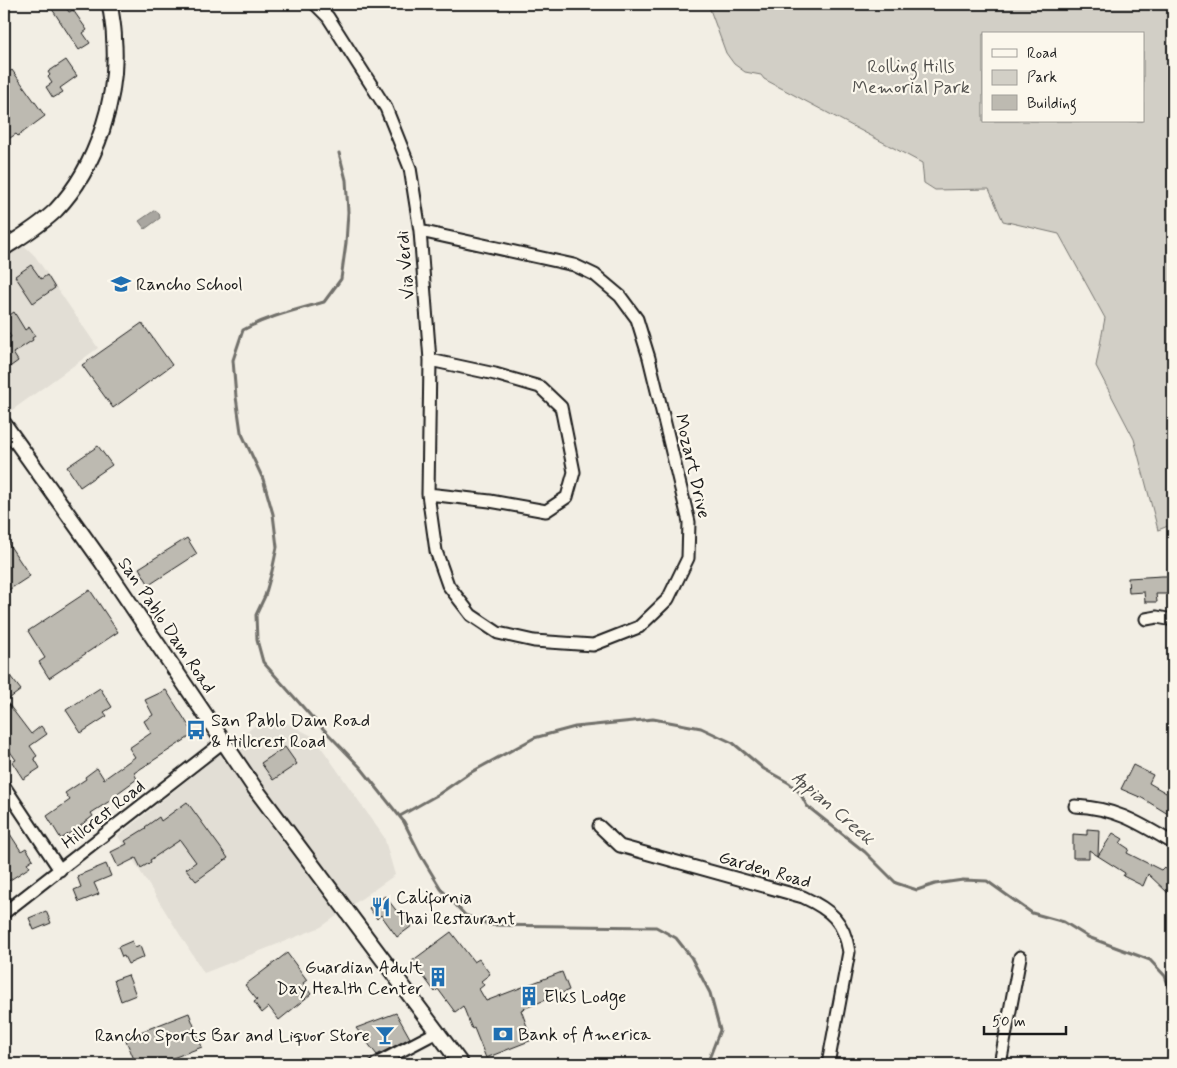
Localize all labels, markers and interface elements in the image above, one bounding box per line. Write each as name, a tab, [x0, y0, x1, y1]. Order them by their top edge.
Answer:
legend	[982, 32, 1144, 122]
text: Road	[1027, 44, 1057, 64]
park label: Rolling Hills Memorial Park	[852, 55, 970, 100]
text: Park	[1027, 68, 1057, 88]
text: Building	[1027, 94, 1077, 115]
street label: Via Verdi	[391, 229, 421, 300]
school or university icon: Rancho School	[110, 273, 132, 295]
place label: Rancho School	[136, 273, 243, 297]
street label: Mozart Drive	[668, 412, 716, 521]
street label: San Pablo Dam Road	[112, 553, 221, 698]
place label: San Pablo Dam Road & Hillcrest Road	[211, 709, 370, 754]
bus stop icon: San Pablo Dam Road & Hillcrest Road	[185, 719, 207, 741]
water label: Appian Creek	[785, 765, 880, 853]
street label: Hillcrest Road	[57, 775, 150, 855]
street label: Garden Road	[716, 845, 814, 895]
place label: California Thai Restaurant	[396, 886, 516, 931]
restaurant icon: California Thai Restaurant	[370, 896, 392, 918]
place label: Guardian Adult Day Health Center	[276, 956, 423, 1001]
building icon: Guardian Adult Day Health Center	[427, 966, 449, 988]
building icon: Elks Lodge	[518, 985, 540, 1007]
place label: Elks Lodge	[544, 985, 626, 1010]
scale bar	[984, 1003, 1067, 1035]
text: 50 m	[992, 1012, 1026, 1032]
bank icon: Bank of America	[492, 1023, 514, 1045]
place label: Bank of America	[518, 1023, 651, 1047]
place label: Rancho Sports Bar and Liquor Store	[95, 1024, 370, 1048]
bar icon: Rancho Sports Bar and Liquor Store	[374, 1024, 396, 1046]

